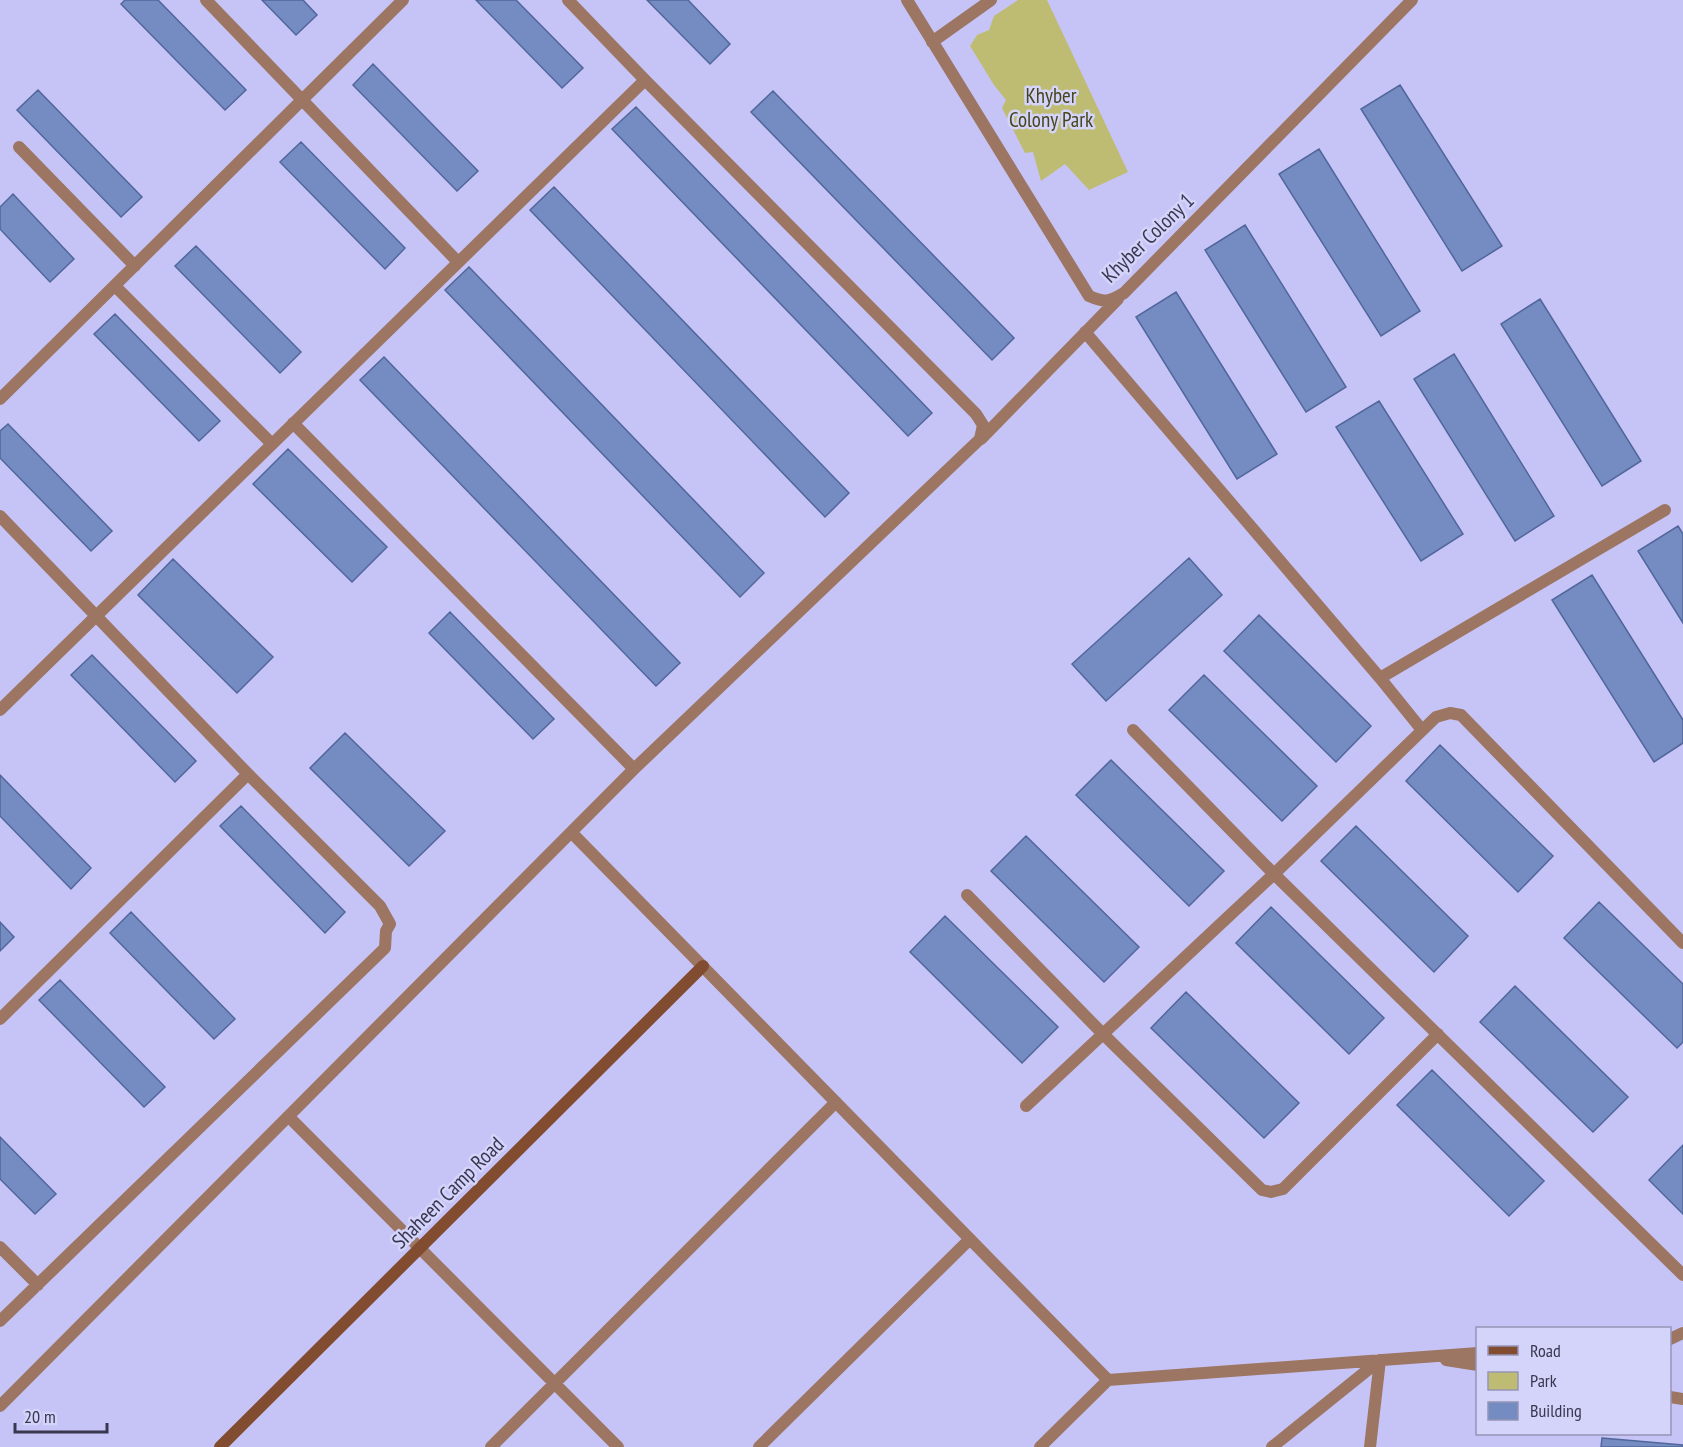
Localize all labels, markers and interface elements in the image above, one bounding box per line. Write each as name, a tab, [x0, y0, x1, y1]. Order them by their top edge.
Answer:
park label: Khyber Colony Park	[1009, 82, 1093, 133]
street label: Khyber Colony 1	[1096, 187, 1199, 288]
street label: Shaheen Camp Road	[386, 1131, 509, 1254]
legend	[1476, 1327, 1671, 1435]
text: Road	[1530, 1339, 1561, 1362]
text: Park	[1530, 1369, 1557, 1392]
scale bar	[15, 1396, 106, 1434]
text: Building	[1530, 1399, 1582, 1422]
text: 20 m	[24, 1405, 56, 1428]

